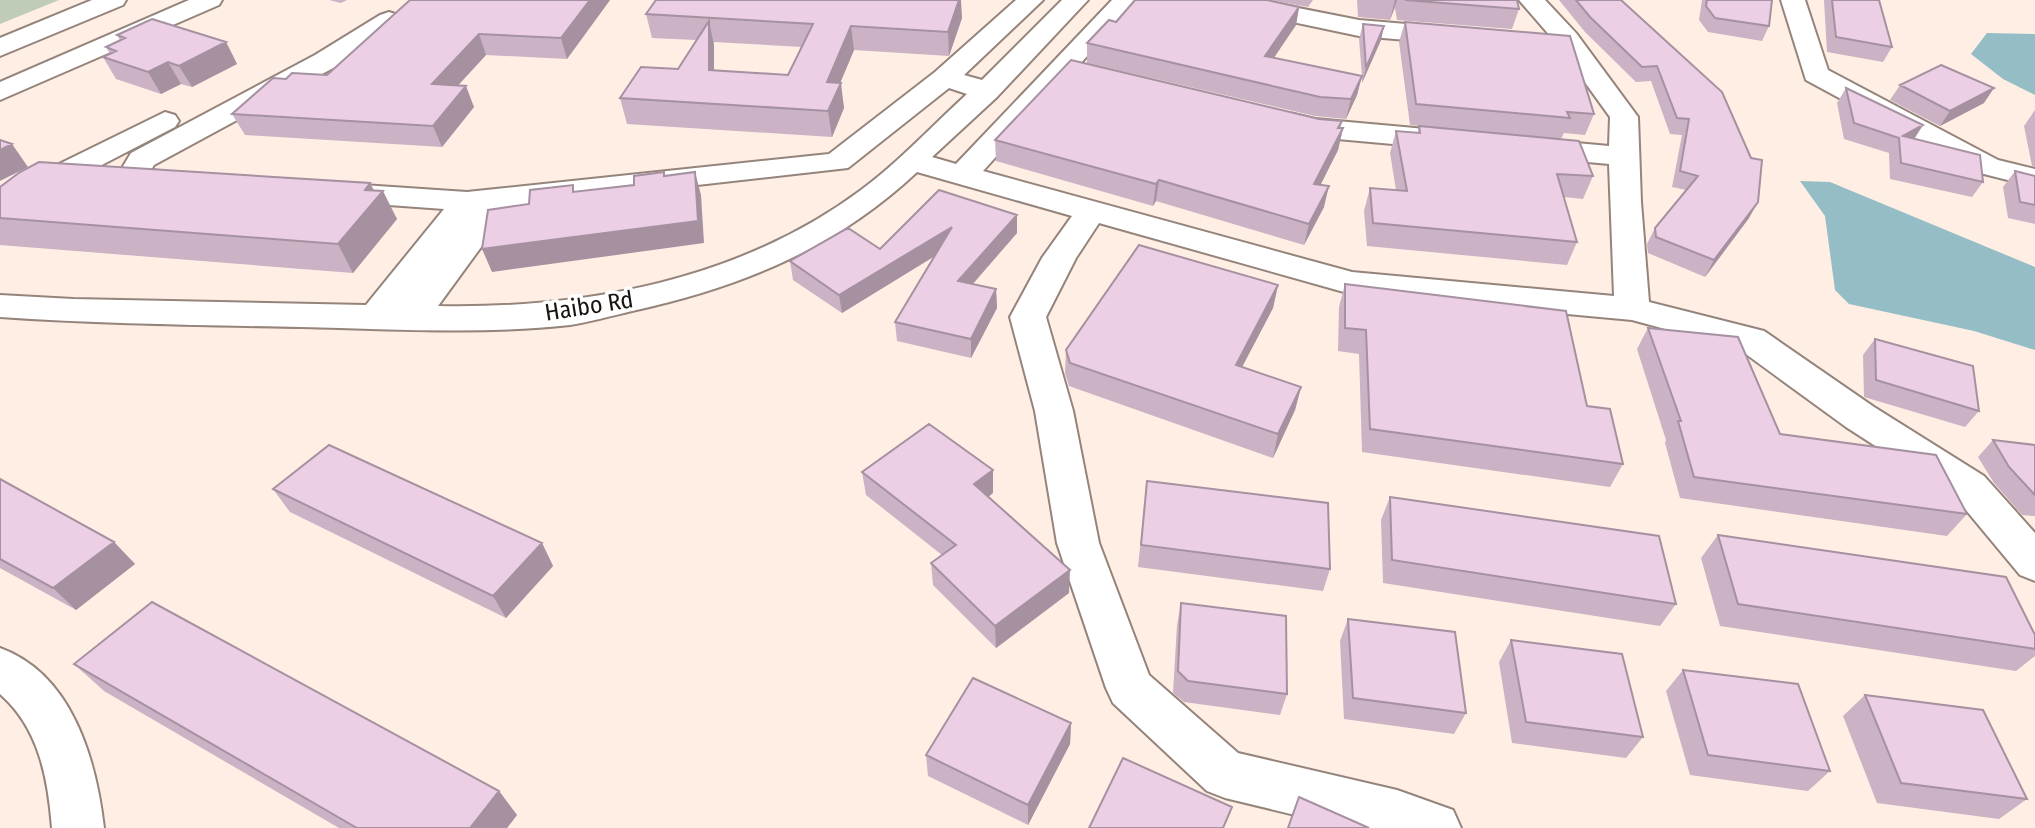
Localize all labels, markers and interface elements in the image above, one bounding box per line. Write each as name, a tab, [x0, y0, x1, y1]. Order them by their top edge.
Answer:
street label: Haibo Rd	[543, 285, 635, 327]

